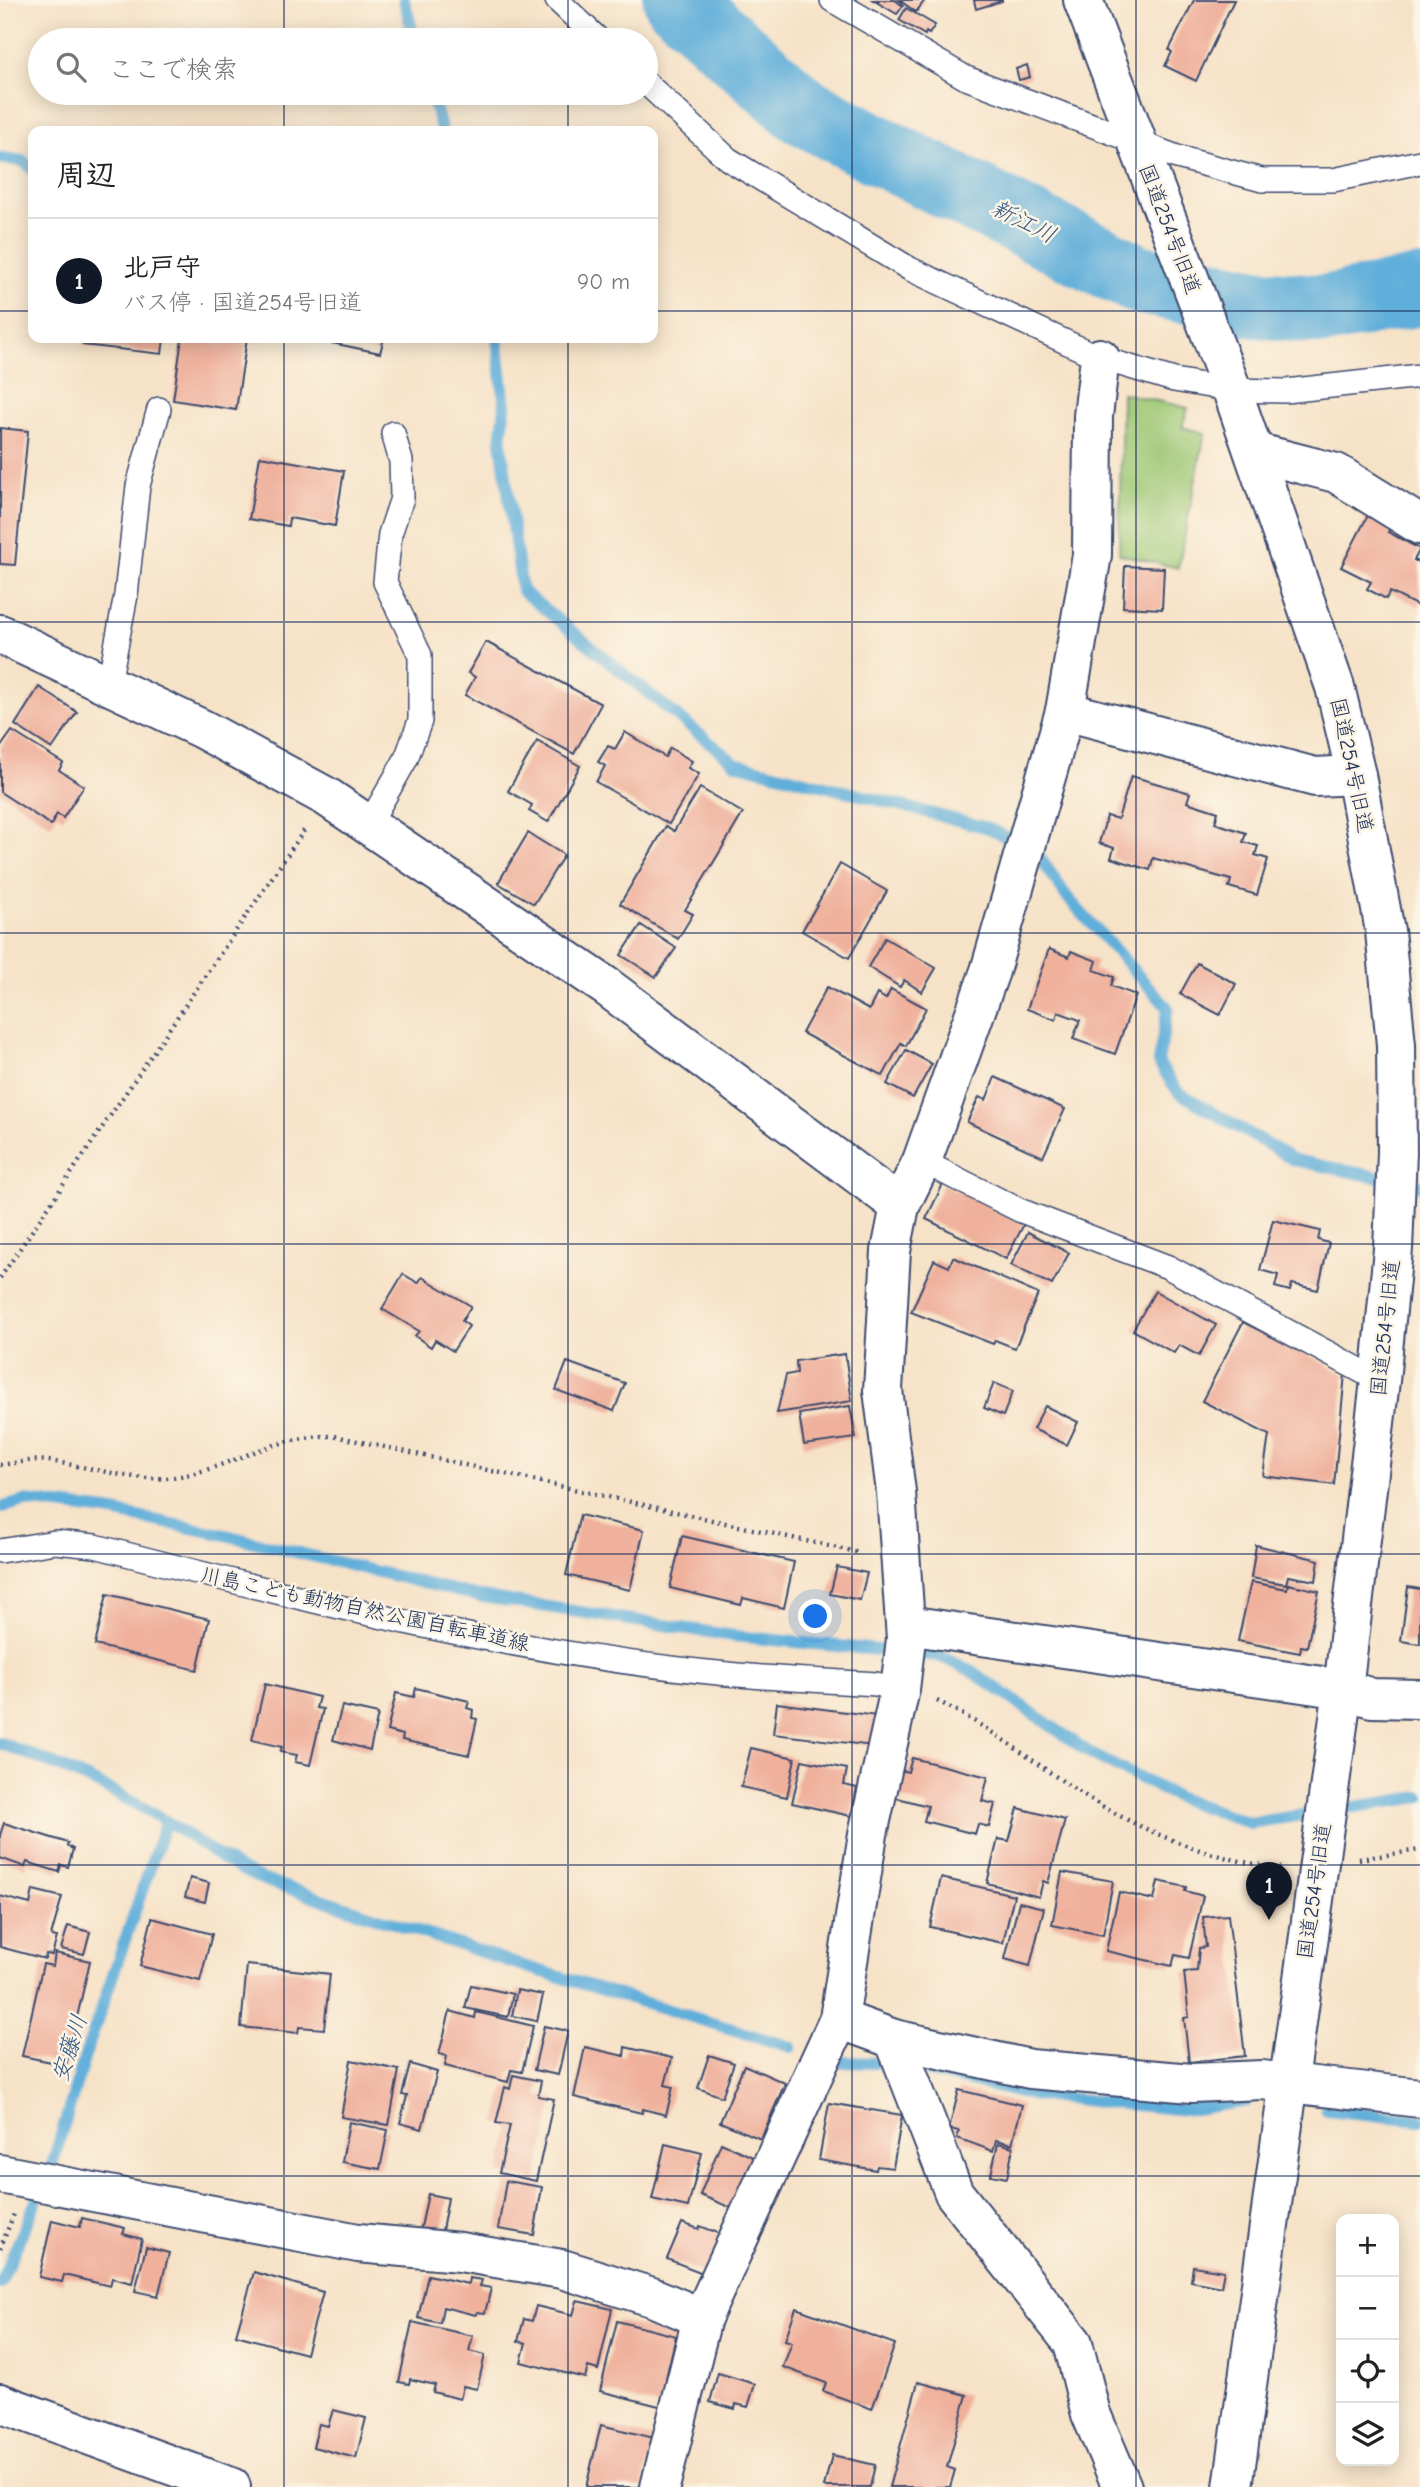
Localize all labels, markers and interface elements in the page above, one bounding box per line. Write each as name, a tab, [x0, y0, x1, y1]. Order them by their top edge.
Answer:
search box	[28, 28, 658, 105]
icon: search	[52, 48, 90, 86]
text: ここで検索	[108, 55, 238, 85]
text: 周辺	[56, 158, 116, 193]
street label: 国道254号旧道	[1134, 161, 1206, 297]
water label: 新江川	[987, 194, 1061, 249]
text: 北戸守	[123, 253, 201, 283]
text: 1	[74, 268, 84, 295]
text: 90 m	[577, 268, 630, 295]
text: バス停 · 国道254号旧道	[123, 289, 362, 316]
street label: 国道254号旧道	[1326, 695, 1378, 835]
street label: 国道254号旧道	[1366, 1258, 1404, 1398]
street label: 川島こども動物自然公園自転車道線	[198, 1562, 532, 1656]
your location	[798, 1599, 832, 1633]
street label: 国道254号旧道	[1293, 1821, 1335, 1961]
pin: 1	[1246, 1862, 1292, 1920]
water label: 安藤川	[46, 2011, 93, 2085]
map controls	[1336, 2214, 1399, 2466]
button: +	[1336, 2214, 1399, 2277]
button: −	[1336, 2277, 1399, 2340]
button: locate	[1336, 2340, 1399, 2403]
button: layers	[1336, 2403, 1399, 2466]

